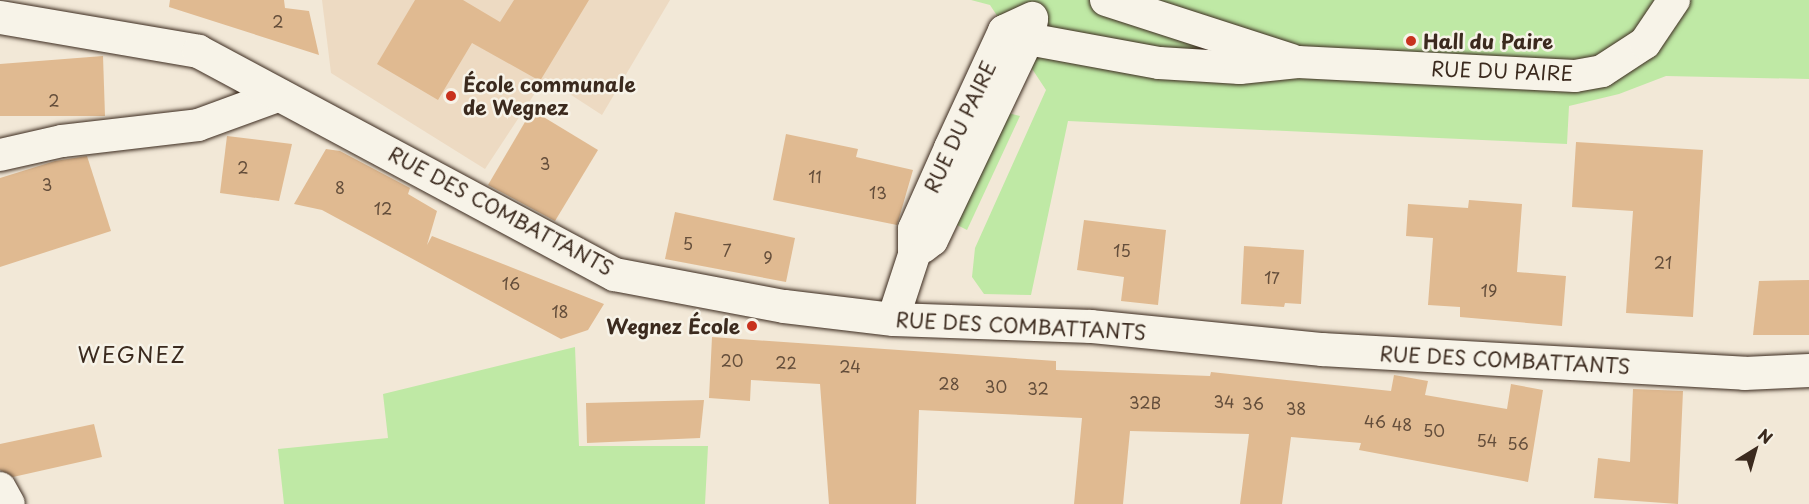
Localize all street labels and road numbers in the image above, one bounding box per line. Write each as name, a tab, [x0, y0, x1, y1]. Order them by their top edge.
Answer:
street label: RUE DU PAIRE	[918, 56, 1002, 198]
street label: RUE DU PAIRE	[1428, 56, 1576, 86]
street label: RUE DES COMBATTANTS	[383, 141, 619, 281]
street label: RUE DES COMBATTANTS	[893, 307, 1149, 345]
street label: RUE DES COMBATTANTS	[1377, 341, 1633, 379]

